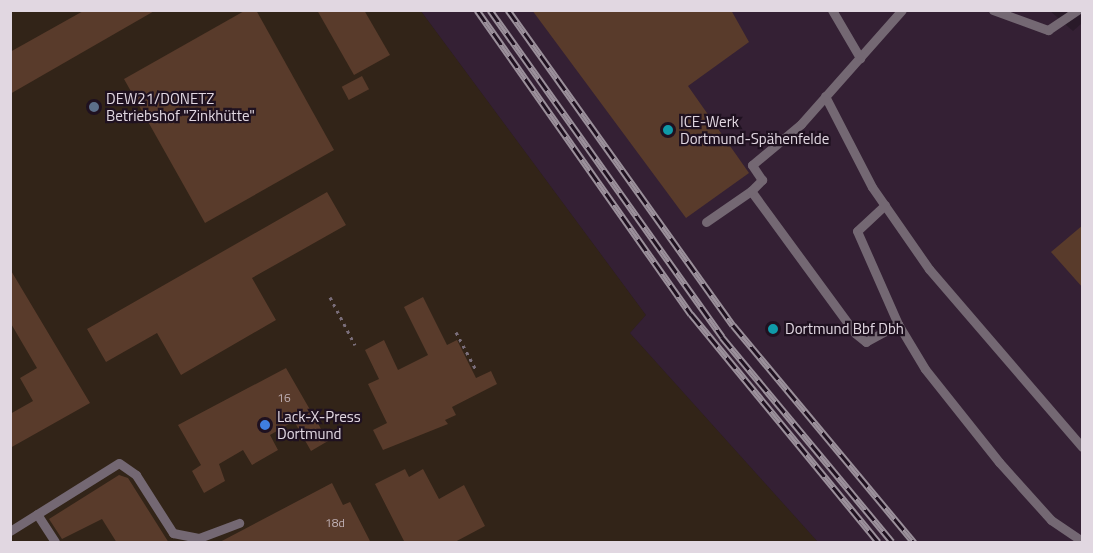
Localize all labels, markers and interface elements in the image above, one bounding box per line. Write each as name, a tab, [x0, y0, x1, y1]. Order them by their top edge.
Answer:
place label: DEW21/DONETZ Betriebshof "Zinkhütte"	[106, 89, 255, 124]
marker: DEW21/DONETZ Betriebshof "Zinkhütte"	[87, 100, 101, 114]
place label: ICE-Werk Dortmund-Spähenfelde	[680, 112, 829, 147]
marker: ICE-Werk Dortmund-Spähenfelde	[661, 123, 675, 137]
place label: Dortmund Bbf Dbh	[785, 320, 904, 338]
marker: Dortmund Bbf Dbh	[766, 322, 780, 336]
house number: 16	[277, 391, 291, 405]
place label: Lack-X-Press Dortmund	[277, 407, 361, 442]
marker: Lack-X-Press Dortmund	[258, 418, 272, 432]
house number: 18d	[325, 516, 345, 530]

